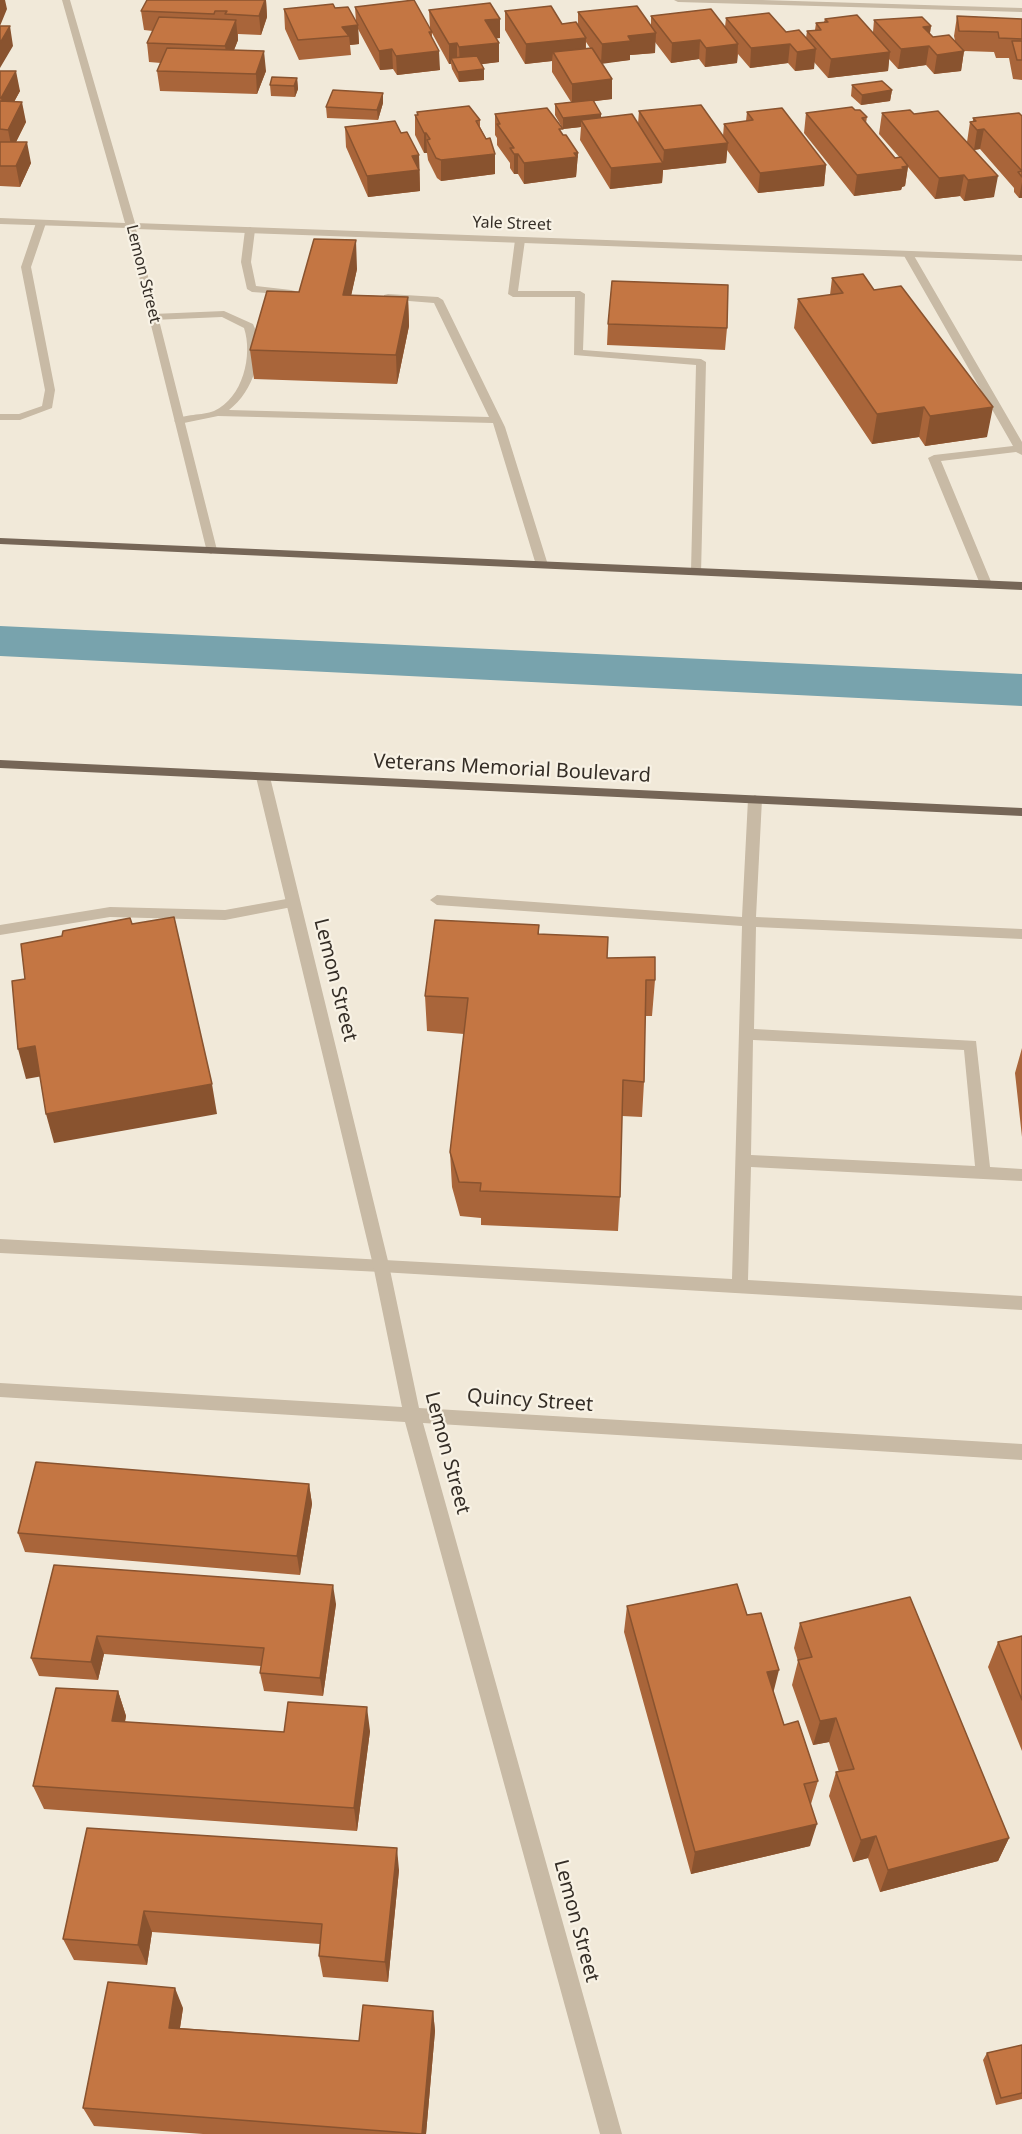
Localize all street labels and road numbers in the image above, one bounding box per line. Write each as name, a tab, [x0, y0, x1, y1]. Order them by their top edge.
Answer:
street label: Yale Street	[472, 213, 552, 235]
street label: Lemon Street	[121, 223, 165, 325]
street label: Veterans Memorial Boulevard	[373, 750, 651, 788]
street label: Lemon Street	[308, 916, 362, 1044]
street label: Quincy Street	[466, 1385, 594, 1417]
street label: Lemon Street	[419, 1389, 475, 1517]
street label: Lemon Street	[548, 1857, 604, 1985]

